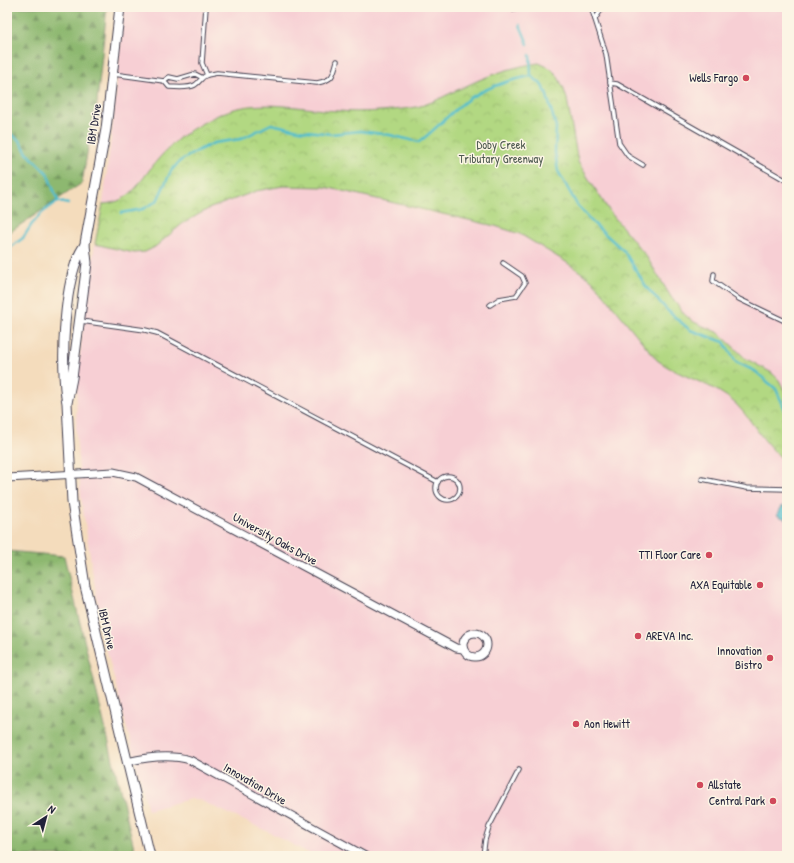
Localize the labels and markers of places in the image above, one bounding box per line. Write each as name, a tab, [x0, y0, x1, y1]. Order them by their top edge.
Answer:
place label: Wells Fargo	[689, 69, 738, 86]
marker: Wells Fargo	[741, 73, 751, 83]
place label: TTI Floor Care	[639, 546, 701, 563]
marker: TTI Floor Care	[704, 550, 714, 560]
place label: AXA Equitable	[690, 576, 752, 593]
marker: AXA Equitable	[755, 580, 765, 590]
place label: AREVA Inc.	[646, 627, 693, 644]
marker: AREVA Inc.	[633, 631, 643, 641]
place label: Innovation Bistro	[717, 642, 762, 673]
marker: Innovation Bistro	[765, 653, 775, 663]
place label: Aon Hewitt	[584, 715, 631, 732]
marker: Aon Hewitt	[571, 719, 581, 729]
place label: Allstate	[708, 776, 742, 793]
marker: Allstate	[695, 780, 705, 790]
place label: Central Park	[709, 792, 765, 809]
marker: Central Park	[768, 796, 778, 806]

